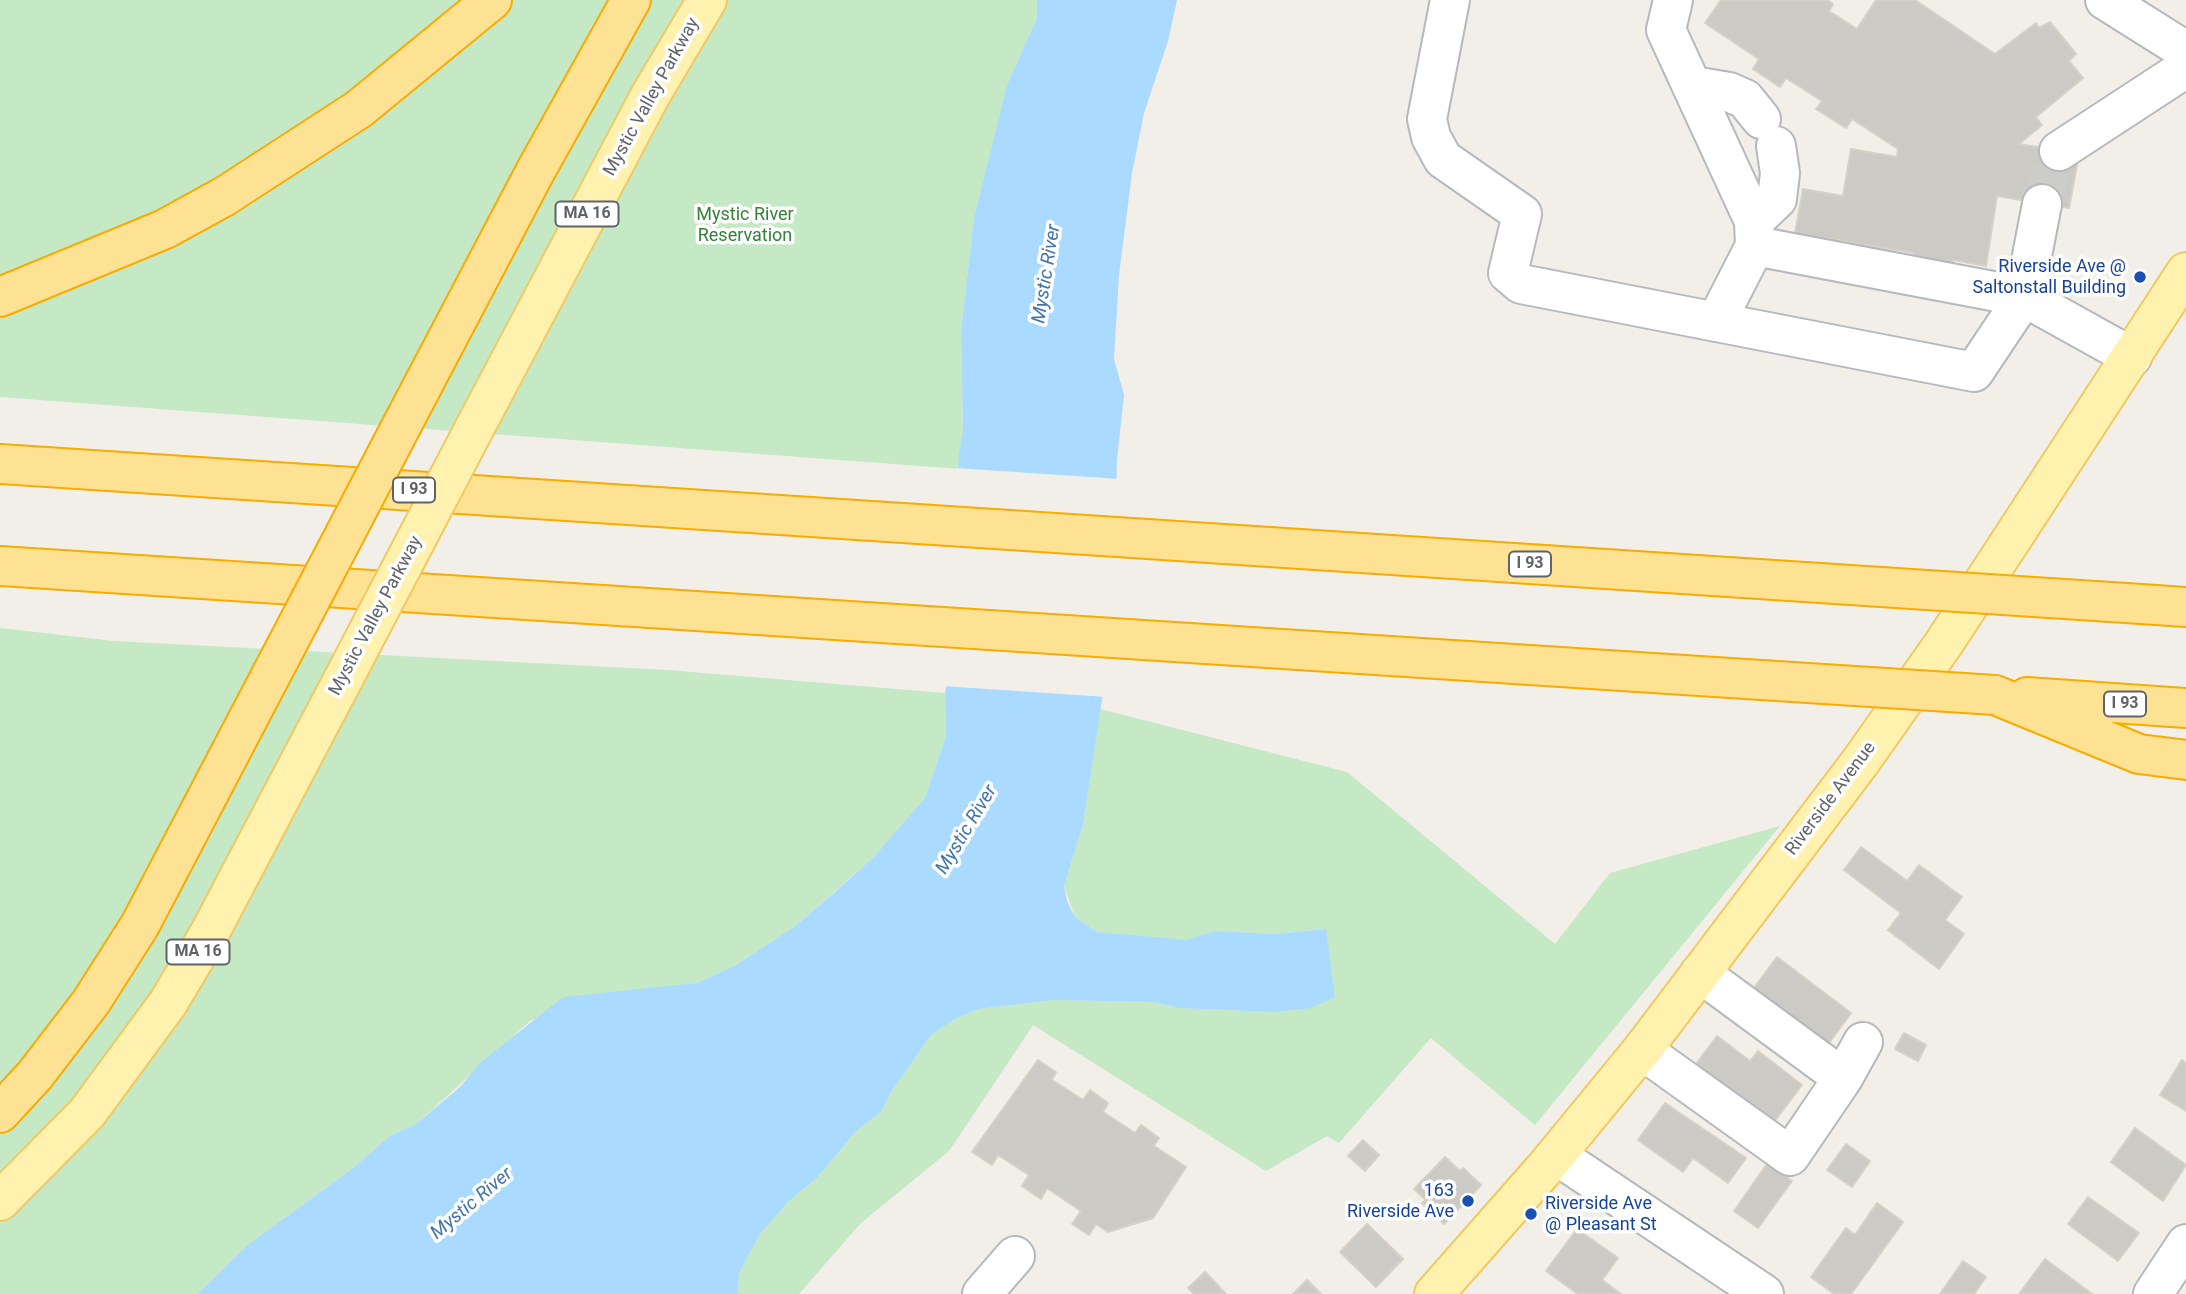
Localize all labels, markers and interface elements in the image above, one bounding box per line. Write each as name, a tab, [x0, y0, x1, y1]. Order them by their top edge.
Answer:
street label: Mystic Valley Parkway	[599, 14, 705, 180]
road number: MA 16	[556, 202, 618, 227]
park label: Mystic River Reservation	[696, 204, 794, 246]
water label: Mystic River	[1028, 223, 1066, 325]
place label: Riverside Ave @ Saltonstall Building	[1973, 256, 2126, 298]
marker: Riverside Ave @ Saltonstall Building	[2132, 269, 2148, 285]
road number: I 93	[393, 477, 435, 503]
street label: Mystic Valley Parkway	[325, 532, 427, 700]
road number: I 93	[1509, 552, 1551, 576]
road number: I 93	[2104, 692, 2146, 716]
street label: Riverside Avenue	[1781, 738, 1881, 860]
water label: Mystic River	[932, 781, 1002, 879]
road number: MA 16	[166, 940, 230, 964]
water label: Mystic River	[426, 1163, 518, 1245]
place label: 163 Riverside Ave	[1347, 1180, 1454, 1222]
marker: 163 Riverside Ave	[1460, 1193, 1476, 1209]
place label: Riverside Ave @ Pleasant St	[1545, 1193, 1657, 1236]
marker: Riverside Ave @ Pleasant St	[1523, 1206, 1539, 1222]

